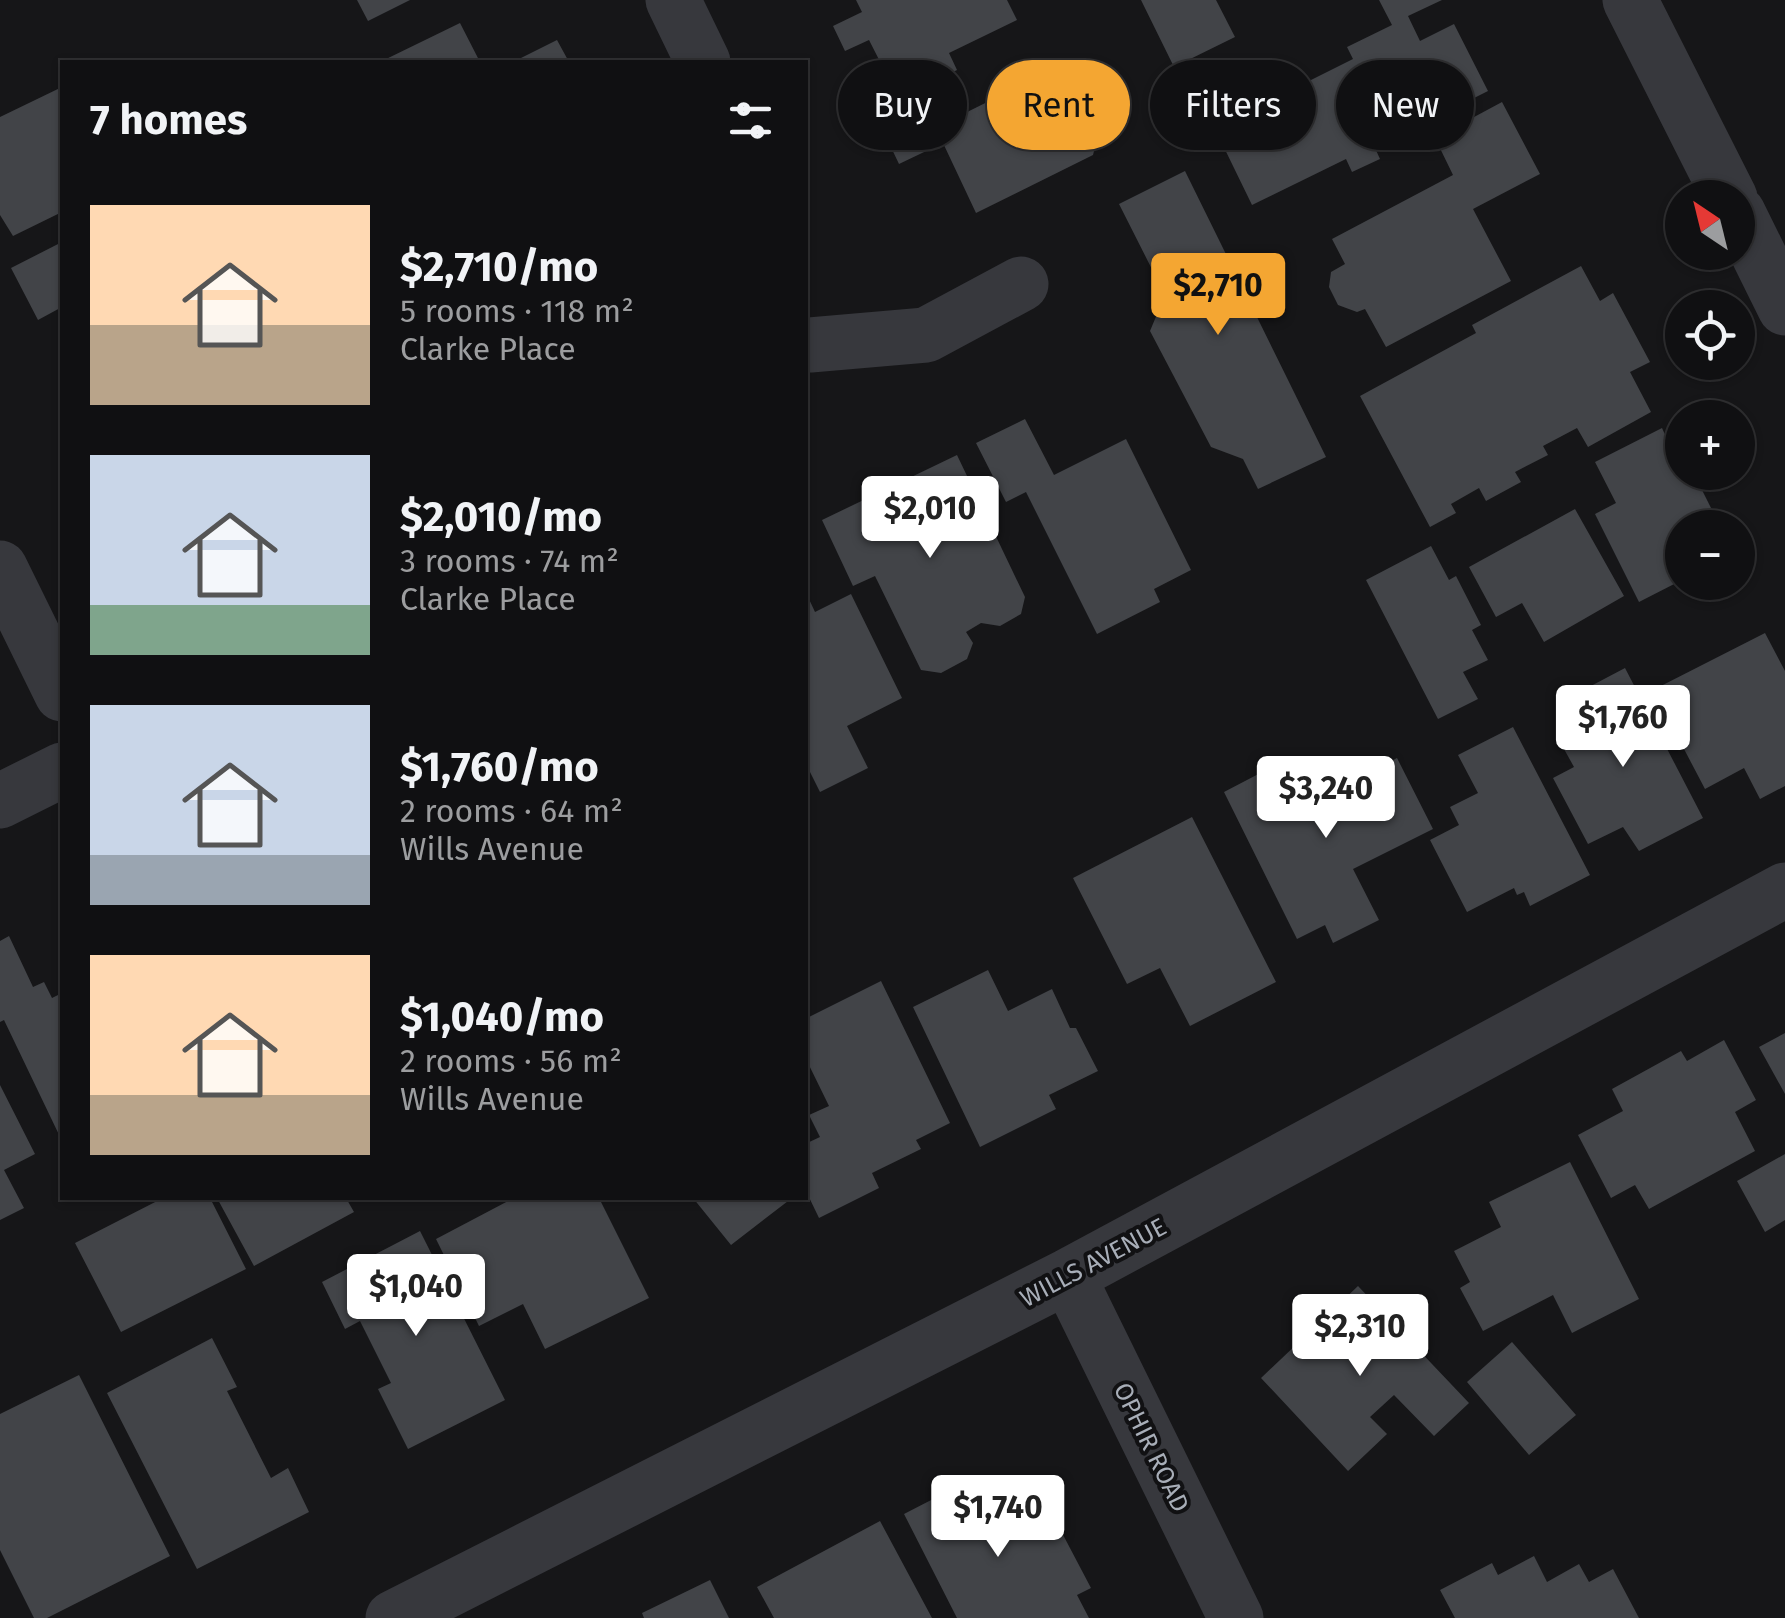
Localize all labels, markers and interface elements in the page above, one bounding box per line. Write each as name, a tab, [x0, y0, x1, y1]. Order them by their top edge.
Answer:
chip: Buy	[838, 60, 967, 150]
chip: Rent	[987, 60, 1130, 150]
chip: Filters	[1150, 60, 1316, 150]
chip: New	[1336, 60, 1474, 150]
icon: filters	[723, 93, 778, 148]
text: 7 homes	[90, 95, 247, 145]
north arrow	[1665, 180, 1755, 270]
map controls	[1665, 180, 1755, 600]
text: $2,710/mo	[400, 242, 598, 292]
icon: home	[170, 245, 290, 365]
pin: $2,710	[1137, 253, 1299, 338]
text: $2,710	[1173, 266, 1263, 304]
button: locate	[1665, 290, 1755, 380]
text: 5 rooms · 118 m²	[400, 292, 634, 330]
text: Clarke Place	[400, 330, 576, 368]
button: +	[1665, 400, 1755, 490]
pin: $2,010	[849, 476, 1011, 561]
text: $2,010	[884, 489, 976, 527]
text: $2,010/mo	[400, 492, 602, 542]
icon: home	[170, 495, 290, 615]
button: −	[1665, 510, 1755, 600]
text: 3 rooms · 74 m²	[400, 542, 619, 580]
text: Clarke Place	[400, 580, 576, 618]
pin: $1,760	[1542, 685, 1704, 770]
text: $1,760	[1578, 698, 1668, 736]
text: $1,760/mo	[400, 742, 599, 792]
icon: home	[170, 745, 290, 865]
pin: $3,240	[1245, 756, 1407, 841]
text: $3,240	[1279, 769, 1373, 807]
text: 2 rooms · 64 m²	[400, 792, 623, 830]
text: Wills Avenue	[400, 830, 584, 868]
text: $1,040/mo	[400, 992, 604, 1042]
icon: home	[170, 995, 290, 1115]
text: 2 rooms · 56 m²	[400, 1042, 622, 1080]
text: Wills Avenue	[400, 1080, 584, 1118]
street label: WILLS AVENUE	[1015, 1212, 1172, 1314]
pin: $1,040	[335, 1254, 497, 1339]
text: $1,040	[369, 1267, 463, 1305]
pin: $2,310	[1279, 1294, 1441, 1379]
text: $2,310	[1314, 1307, 1406, 1345]
street label: OPHIR ROAD	[1107, 1378, 1195, 1517]
pin: $1,740	[917, 1475, 1079, 1560]
text: $1,740	[953, 1488, 1043, 1526]

